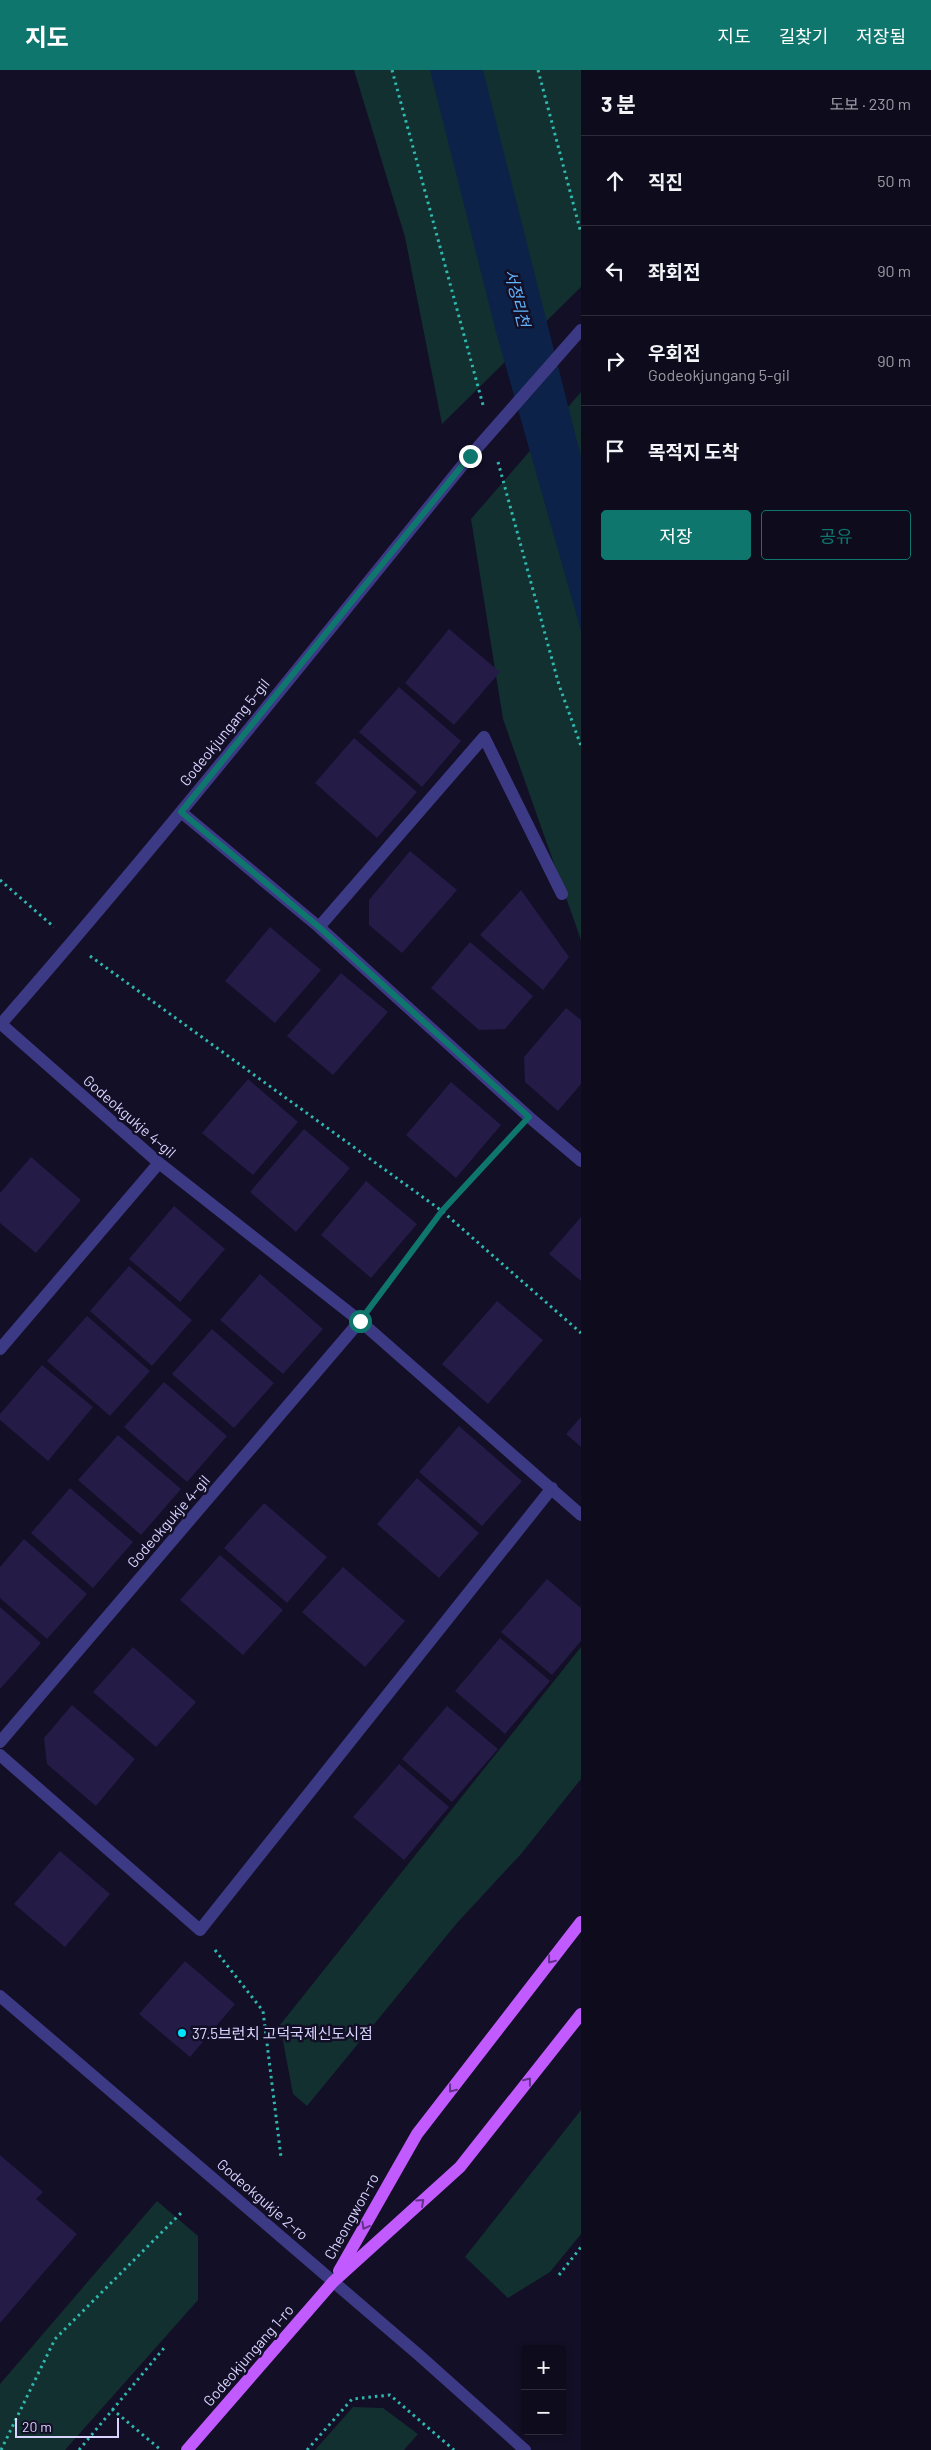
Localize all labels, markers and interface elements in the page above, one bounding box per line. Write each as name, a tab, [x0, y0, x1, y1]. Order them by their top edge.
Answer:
text: 지도	[25, 22, 69, 51]
text: 지도	[718, 25, 751, 47]
text: 길찾기	[779, 25, 828, 47]
text: 저장됨	[856, 25, 906, 47]
text: 3 분	[601, 91, 636, 116]
text: 도보 · 230 m	[830, 94, 911, 113]
icon: ahead	[601, 167, 629, 195]
text: 직진	[648, 170, 683, 193]
text: 50 m	[877, 171, 911, 190]
icon: left	[601, 257, 629, 285]
text: 좌회전	[648, 260, 700, 283]
text: 90 m	[877, 261, 911, 280]
water label: 서정리천	[502, 267, 535, 331]
text: 우회전	[648, 341, 700, 364]
icon: right	[601, 347, 629, 375]
text: 90 m	[877, 351, 911, 370]
text: Godeokjungang 5-gil	[648, 365, 790, 384]
icon: arrive	[601, 437, 629, 465]
text: 목적지 도착	[648, 440, 739, 463]
route end	[459, 445, 482, 468]
button: 저장	[601, 510, 751, 560]
button: 공유	[761, 510, 911, 560]
street label: Godeokjungang 5-gil	[175, 675, 273, 789]
street label: Godeokgukje 4-gil	[80, 1071, 180, 1161]
route start	[349, 1310, 372, 1333]
street label: Godeokgukje 4-gil	[123, 1471, 213, 1571]
one-way arrow	[549, 1954, 557, 1963]
place label: 37.5브런치 고덕국제신도시점	[192, 2024, 373, 2042]
marker: 37.5브런치 고덕국제신도시점	[176, 2027, 188, 2039]
one-way arrow	[523, 2078, 531, 2087]
one-way arrow	[449, 2083, 457, 2092]
street label: Godeokgukje 2-ro	[214, 2155, 312, 2243]
street label: Cheongwon-ro	[320, 2170, 382, 2262]
one-way arrow	[416, 2199, 425, 2208]
one-way arrow	[361, 2220, 371, 2229]
street label: Godeokjungang 1-ro	[199, 2301, 297, 2409]
map controls	[521, 2345, 566, 2435]
button: +	[521, 2345, 566, 2390]
button: −	[521, 2390, 566, 2435]
scale bar	[15, 2415, 119, 2438]
text: 20 m	[22, 2418, 52, 2435]

